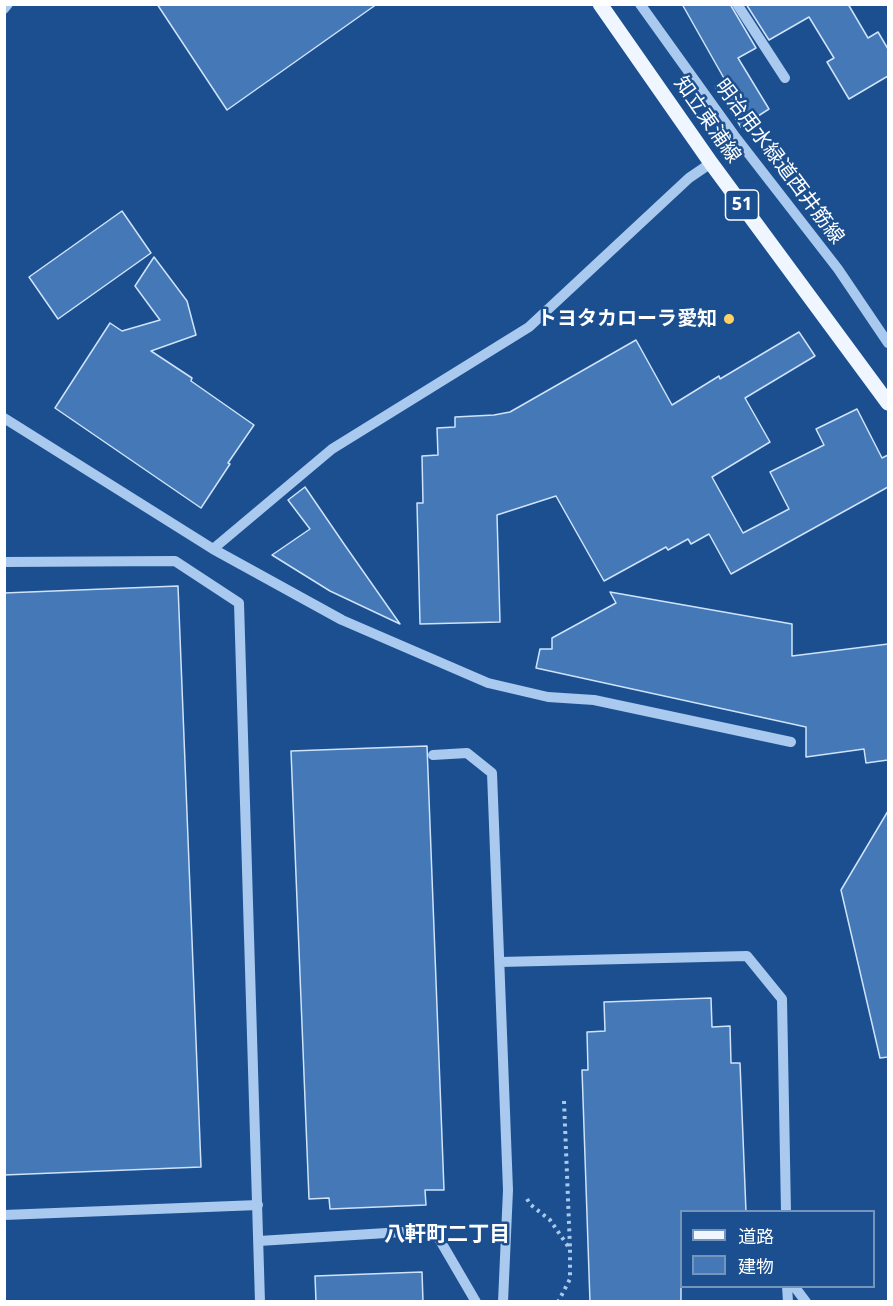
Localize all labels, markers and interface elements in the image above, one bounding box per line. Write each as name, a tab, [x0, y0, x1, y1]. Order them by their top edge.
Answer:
street label: 知立東浦線	[668, 72, 746, 168]
street label: 明治用水緑道西井筋線	[709, 75, 849, 249]
road number: 51	[726, 190, 758, 220]
place label: トヨタカローラ愛知	[537, 307, 717, 331]
marker: トヨタカローラ愛知	[722, 312, 736, 326]
legend	[680, 1210, 875, 1288]
district label: 八軒町二丁目	[384, 1222, 510, 1248]
text: 道路	[738, 1224, 774, 1248]
text: 建物	[738, 1254, 774, 1278]

